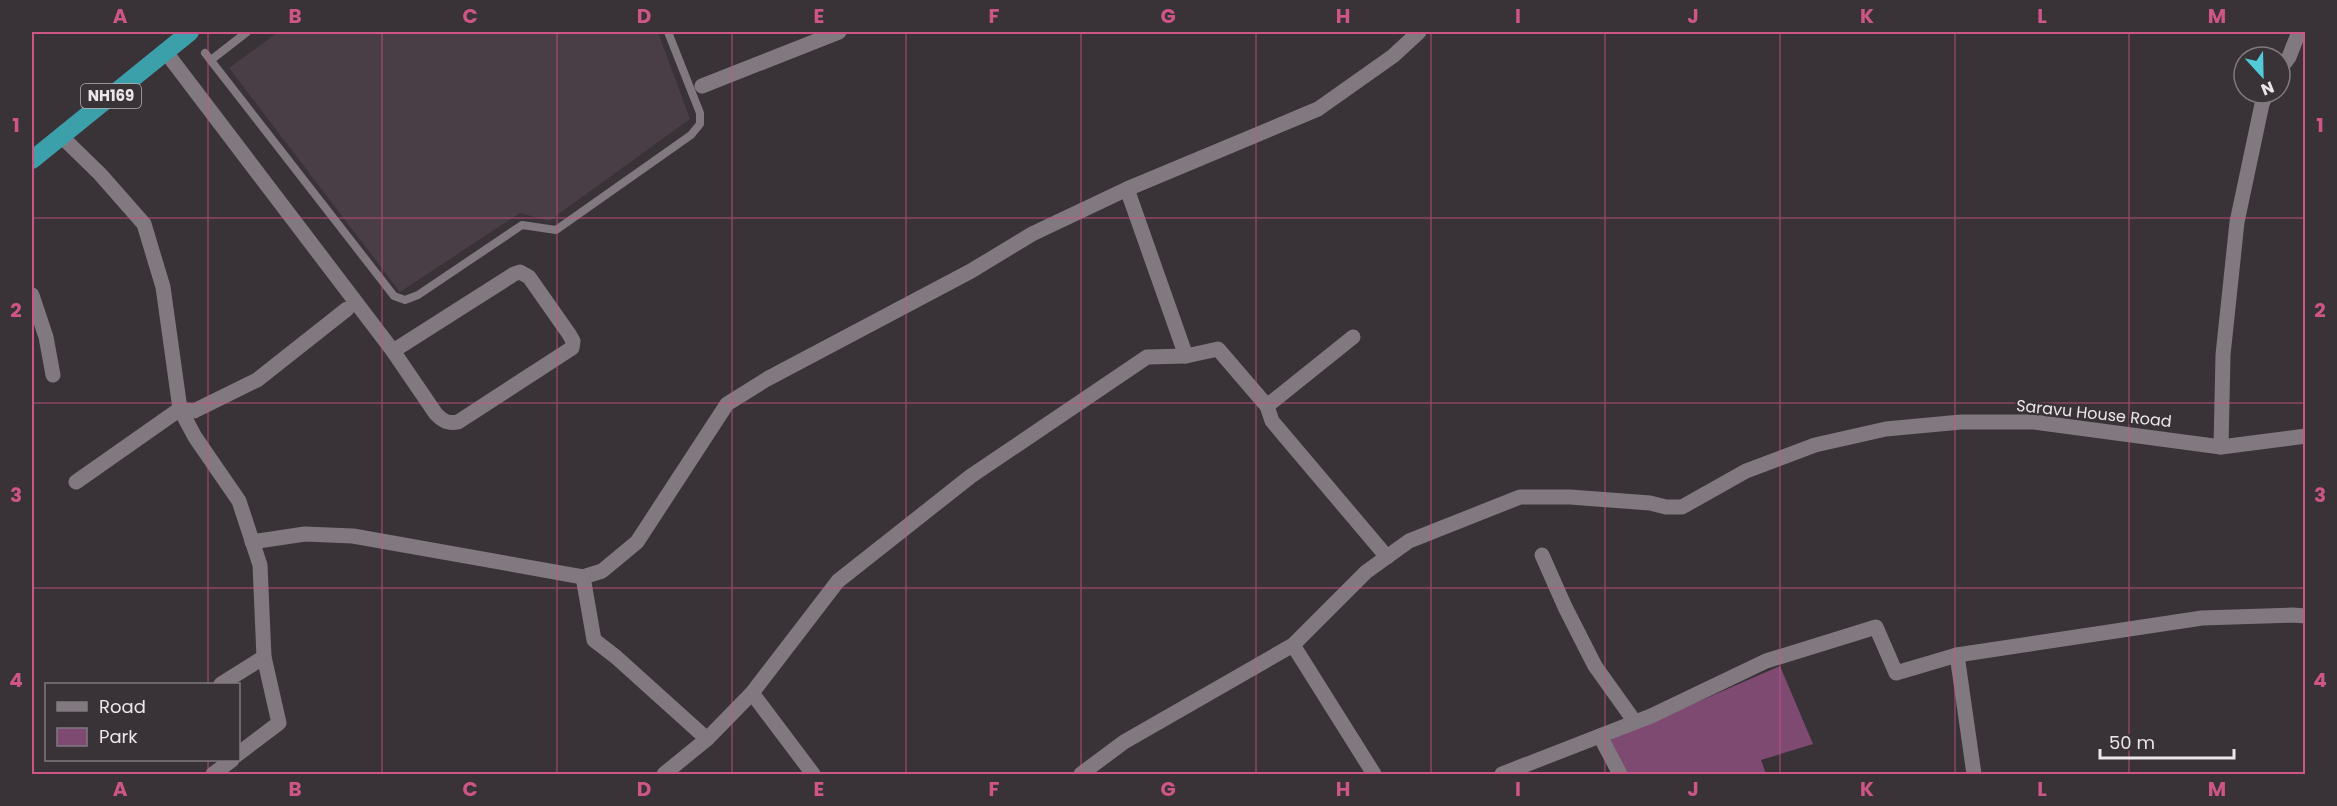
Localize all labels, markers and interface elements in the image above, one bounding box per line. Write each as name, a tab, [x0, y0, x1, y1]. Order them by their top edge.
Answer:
text: A	[113, 2, 128, 30]
text: B	[288, 2, 302, 30]
text: C	[462, 2, 478, 30]
text: D	[637, 2, 651, 30]
text: E	[814, 2, 824, 30]
text: F	[989, 2, 1000, 30]
text: G	[1160, 2, 1176, 30]
text: H	[1336, 2, 1350, 30]
text: I	[1515, 2, 1521, 30]
text: J	[1687, 2, 1699, 30]
text: K	[1860, 2, 1874, 30]
text: L	[2037, 2, 2047, 30]
text: M	[2208, 2, 2226, 30]
north arrow	[2232, 45, 2292, 105]
text: N	[2258, 76, 2277, 101]
road number: NH169	[81, 84, 141, 108]
text: 1	[12, 111, 20, 139]
text: 1	[2316, 111, 2324, 139]
text: 2	[10, 296, 22, 324]
text: 2	[2314, 296, 2326, 324]
street label: Saravu House Road	[2015, 394, 2173, 433]
text: 3	[10, 481, 22, 509]
text: 3	[2314, 481, 2326, 509]
text: 4	[9, 666, 23, 694]
text: 4	[2313, 666, 2327, 694]
legend	[45, 683, 240, 761]
text: Road	[99, 694, 146, 719]
scale bar	[2100, 722, 2234, 760]
text: Park	[99, 724, 138, 749]
text: 50 m	[2109, 730, 2155, 755]
text: A	[113, 775, 128, 803]
text: B	[288, 775, 302, 803]
text: C	[462, 775, 478, 803]
text: D	[637, 775, 651, 803]
text: E	[814, 775, 824, 803]
text: F	[989, 775, 1000, 803]
text: G	[1160, 775, 1176, 803]
text: H	[1336, 775, 1350, 803]
text: I	[1515, 775, 1521, 803]
text: J	[1687, 775, 1699, 803]
text: K	[1860, 775, 1874, 803]
text: L	[2037, 775, 2047, 803]
text: M	[2208, 775, 2226, 803]

